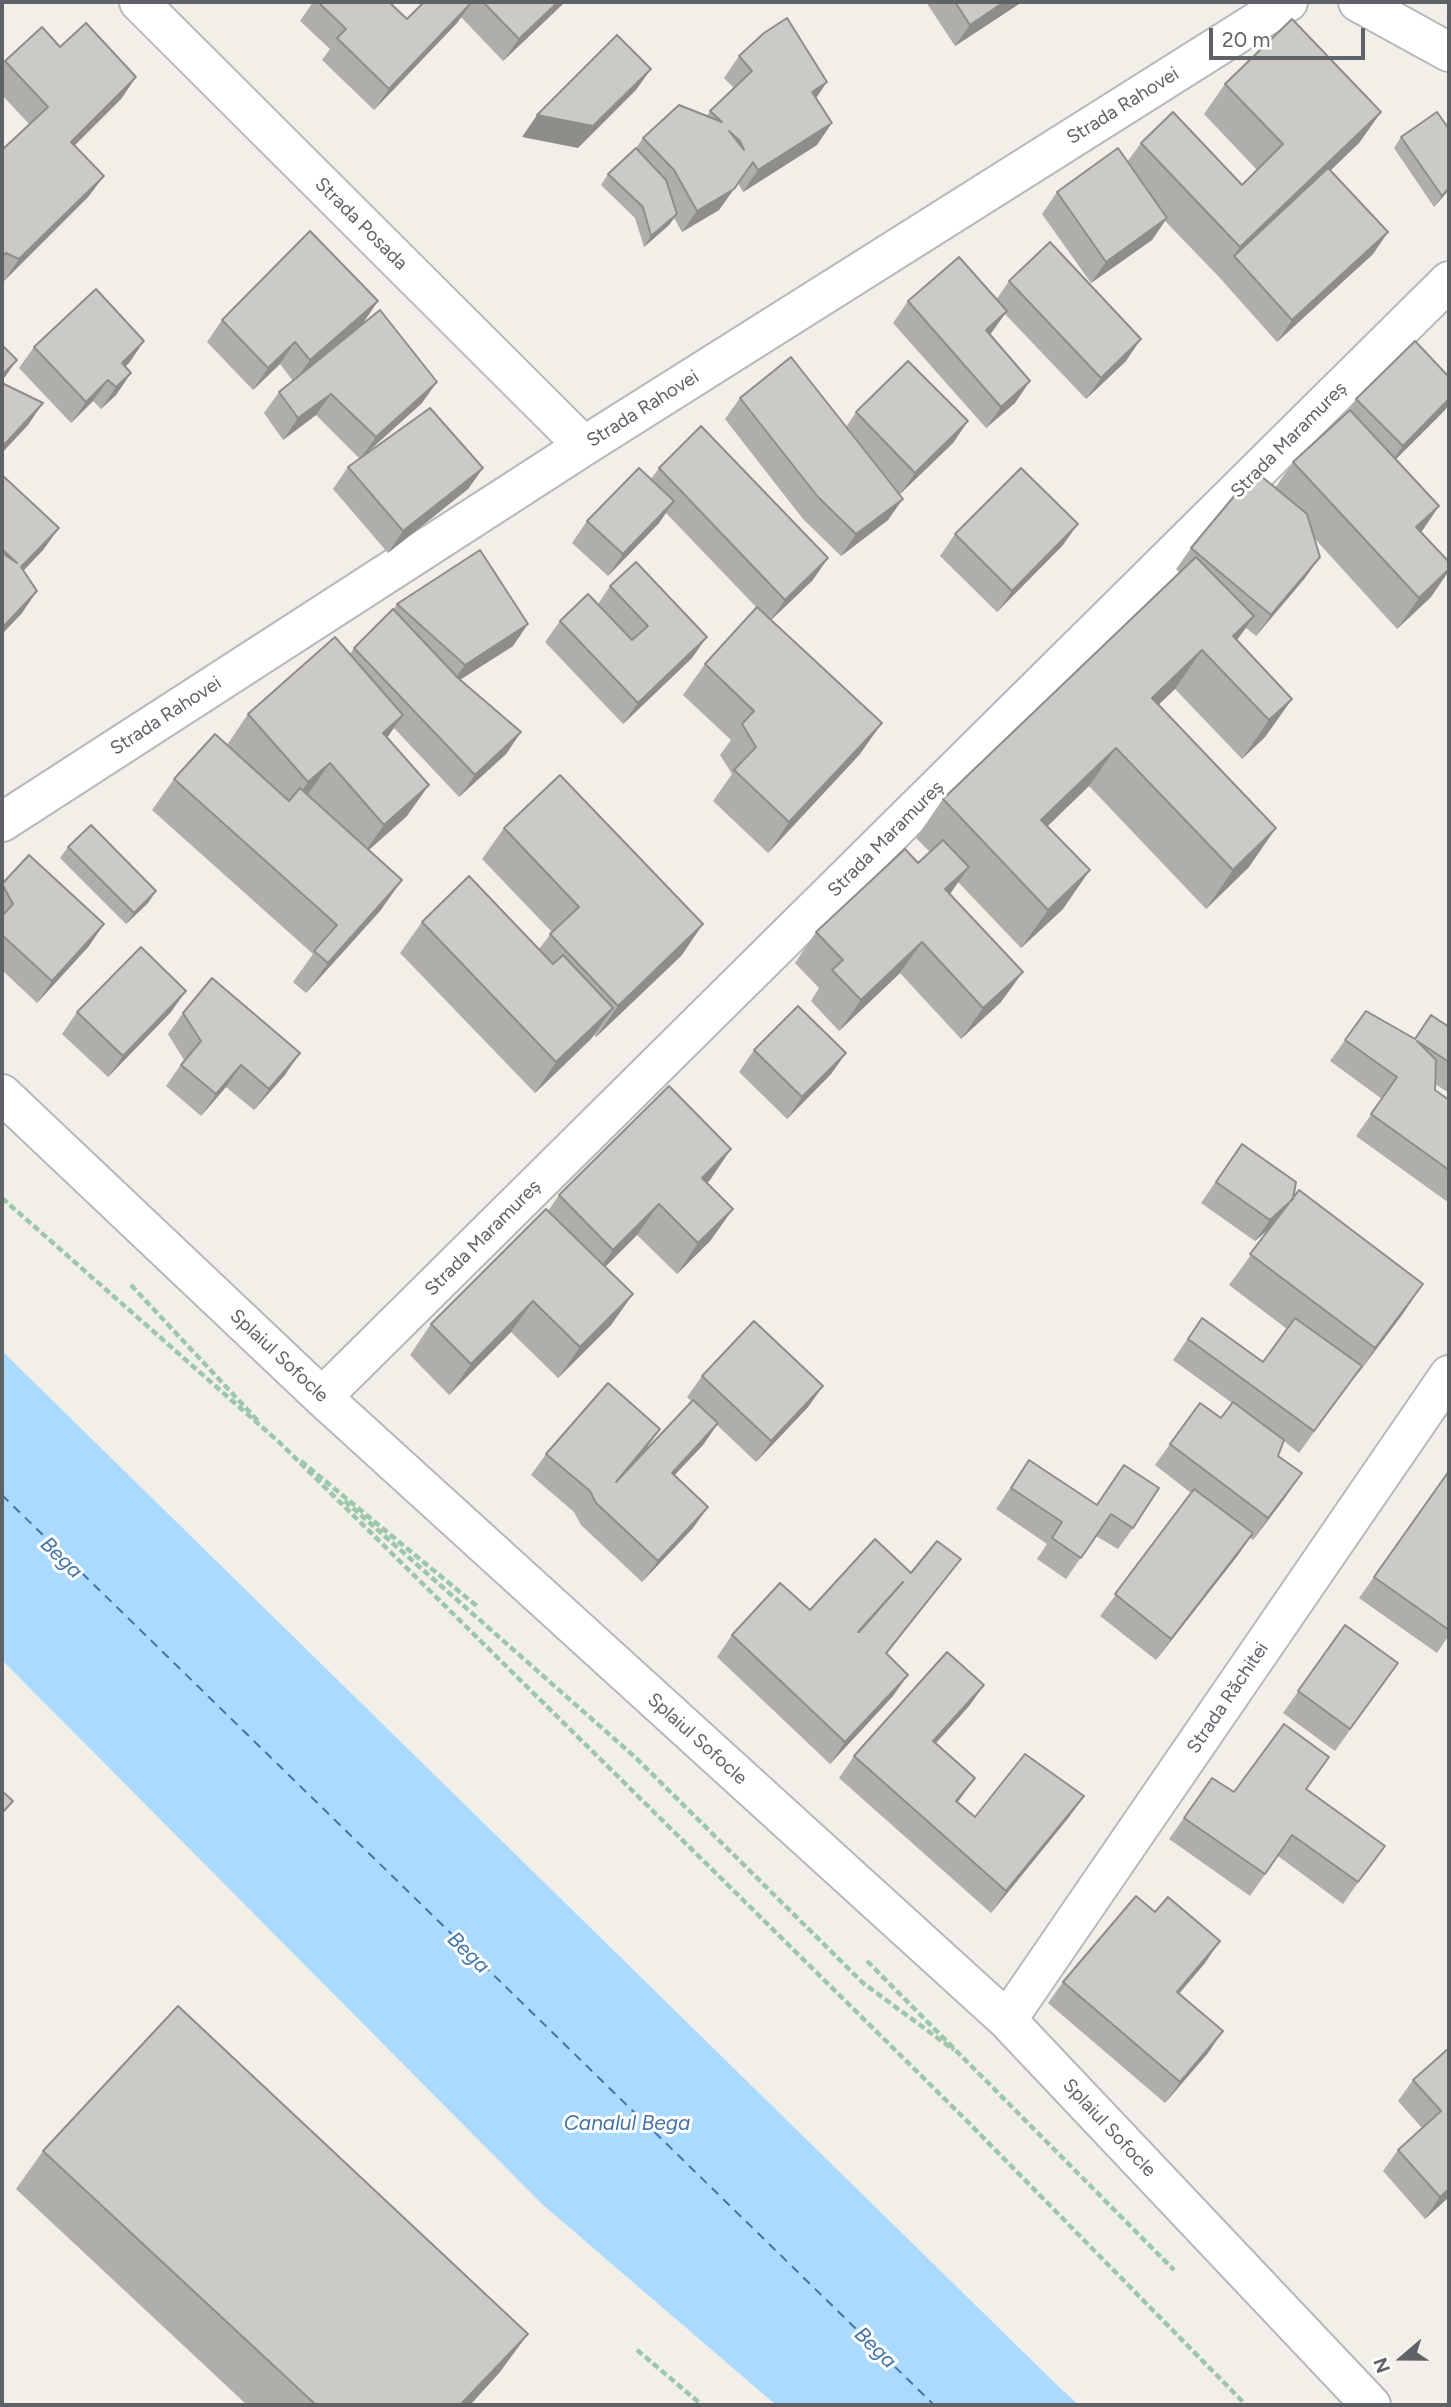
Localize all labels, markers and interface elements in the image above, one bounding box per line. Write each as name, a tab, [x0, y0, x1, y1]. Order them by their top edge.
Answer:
scale bar	[1213, 14, 1369, 58]
text: 20 m	[1222, 27, 1270, 52]
street label: Strada Rahovei	[1063, 62, 1183, 150]
street label: Strada Posada	[310, 173, 412, 275]
street label: Strada Rahovei	[583, 365, 703, 453]
street label: Strada Maramureș	[1226, 377, 1352, 503]
street label: Strada Rahovei	[106, 672, 226, 760]
street label: Strada Maramureș	[823, 776, 949, 902]
street label: Strada Maramureș	[420, 1175, 546, 1301]
street label: Splaiul Sofocle	[225, 1305, 333, 1407]
water label: Bega	[35, 1532, 87, 1584]
street label: Strada Răchitei	[1182, 1638, 1274, 1758]
street label: Splaiul Sofocle	[643, 1688, 751, 1790]
water label: Bega	[442, 1927, 494, 1979]
street label: Splaiul Sofocle	[1058, 2074, 1160, 2182]
water label: Canalul Bega	[564, 2111, 690, 2137]
water label: Bega	[849, 2322, 901, 2374]
north arrow	[1367, 2323, 1437, 2393]
text: N	[1368, 2355, 1395, 2376]

